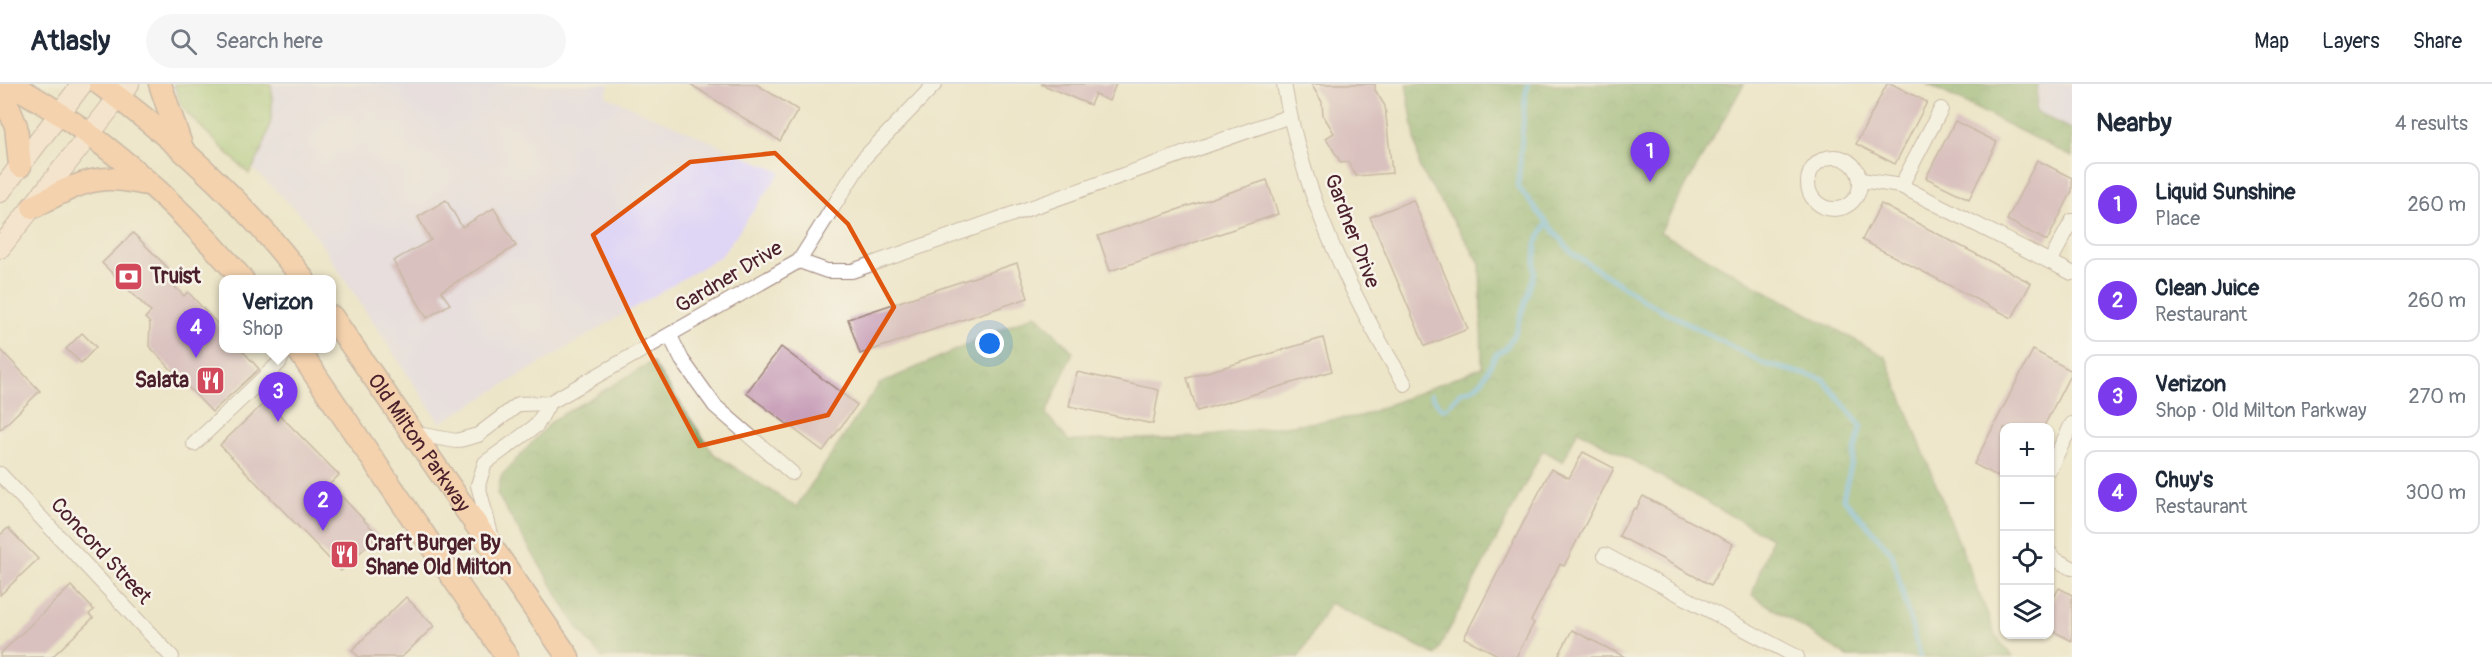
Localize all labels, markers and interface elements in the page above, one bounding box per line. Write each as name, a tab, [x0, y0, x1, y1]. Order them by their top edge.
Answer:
search box	[146, 14, 566, 68]
text: Atlasly	[30, 24, 110, 59]
icon: search	[167, 25, 200, 58]
text: Search here	[215, 27, 323, 55]
text: Map	[2254, 28, 2289, 55]
text: Layers	[2322, 28, 2380, 55]
text: Share	[2413, 28, 2462, 55]
text: Nearby	[2096, 107, 2172, 139]
text: 4 results	[2395, 111, 2468, 136]
pin: 1	[1630, 132, 1670, 182]
street label: Gardner Drive	[1318, 170, 1386, 293]
text: Liquid Sunshine	[2155, 178, 2295, 206]
text: 1	[2114, 192, 2121, 217]
text: 260 m	[2407, 192, 2466, 217]
text: Place	[2155, 206, 2200, 231]
street label: Gardner Drive	[671, 234, 788, 320]
bank icon: Truist	[113, 260, 145, 292]
place label: Truist	[149, 263, 201, 290]
text: Clean Juice	[2155, 274, 2259, 302]
popup	[219, 275, 336, 353]
text: Verizon	[242, 288, 313, 316]
text: 2	[2112, 288, 2123, 313]
text: 260 m	[2407, 288, 2466, 313]
text: Restaurant	[2155, 302, 2247, 327]
pin: 4	[176, 308, 216, 358]
text: Shop	[242, 316, 283, 341]
your location	[975, 329, 1004, 358]
restaurant icon: Salata	[194, 364, 226, 396]
place label: Salata	[135, 367, 189, 394]
street label: Old Milton Parkway	[362, 368, 477, 517]
text: Verizon	[2155, 370, 2226, 398]
pin: 3	[258, 372, 298, 422]
text: 3	[2112, 384, 2123, 409]
text: 270 m	[2408, 384, 2466, 409]
text: Shop · Old Milton Parkway	[2155, 398, 2367, 423]
map controls	[2000, 423, 2054, 639]
button: +	[2000, 423, 2054, 477]
text: Chuy's	[2155, 466, 2213, 494]
button: −	[2000, 477, 2054, 531]
text: 4	[2112, 480, 2123, 505]
text: 300 m	[2405, 480, 2466, 505]
pin: 2	[304, 482, 342, 531]
street label: Concord Street	[45, 492, 158, 611]
text: Restaurant	[2155, 494, 2247, 519]
place label: Craft Burger By Shane Old Milton	[365, 530, 512, 581]
button: locate	[2000, 531, 2054, 585]
restaurant icon: Craft Burger By Shane Old Milton	[328, 539, 360, 571]
button: layers	[2000, 585, 2054, 639]

